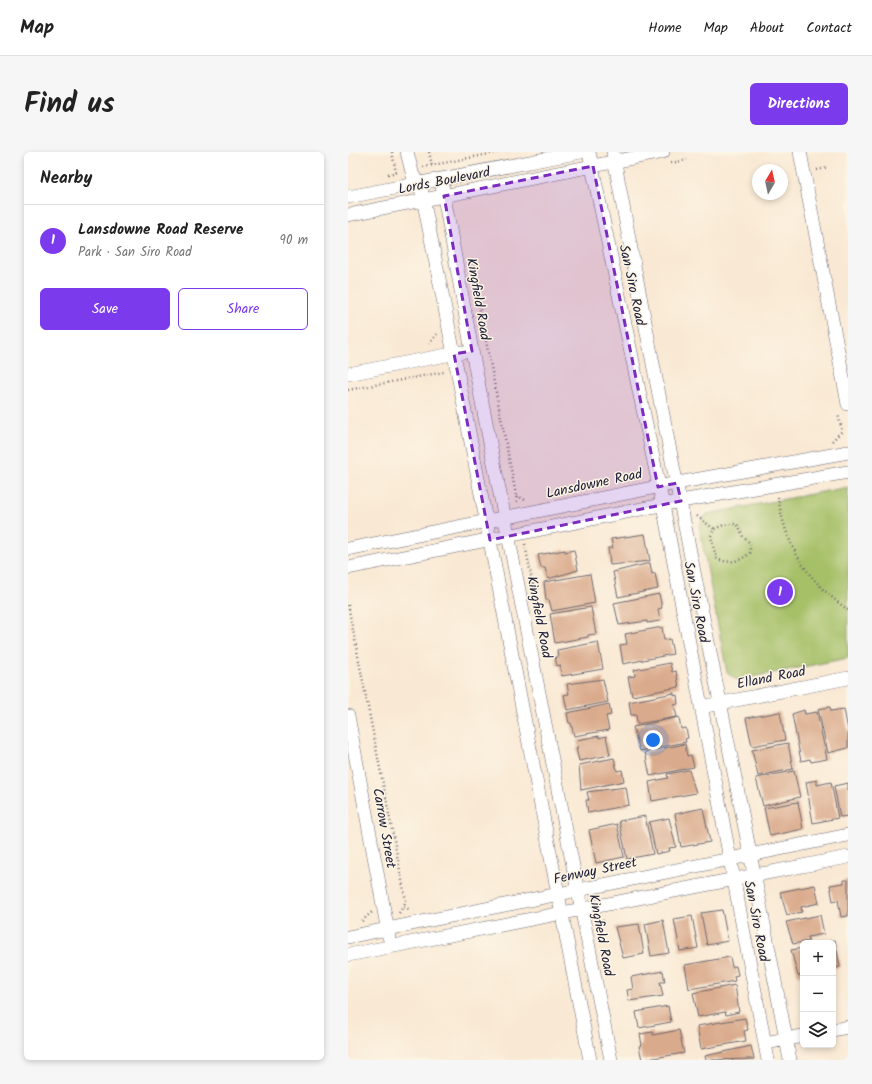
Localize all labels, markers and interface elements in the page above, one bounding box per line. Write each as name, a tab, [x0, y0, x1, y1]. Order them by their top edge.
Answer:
text: Map	[20, 13, 54, 43]
text: Home	[648, 17, 682, 39]
text: Map	[704, 17, 728, 39]
text: About	[750, 17, 784, 39]
text: Contact	[806, 17, 852, 39]
text: Find us	[24, 82, 115, 127]
button: Directions	[750, 83, 848, 125]
street label: Lords Boulevard	[396, 161, 493, 201]
north arrow	[752, 164, 788, 200]
text: Nearby	[40, 165, 92, 192]
text: Lansdowne Road Reserve	[78, 218, 243, 242]
text: 1	[51, 230, 55, 251]
text: 90 m	[280, 230, 308, 251]
text: Park · San Siro Road	[78, 242, 192, 263]
street label: San Siro Road	[613, 243, 652, 329]
street label: Kingfield Road	[460, 256, 496, 343]
button: Save	[40, 288, 170, 330]
button: Share	[178, 288, 308, 330]
street label: Lansdowne Road	[544, 463, 645, 505]
street label: San Siro Road	[677, 560, 715, 646]
street label: Kingfield Road	[520, 574, 558, 661]
pin: 1	[767, 577, 793, 607]
street label: Elland Road	[735, 660, 809, 695]
your location	[643, 730, 663, 750]
street label: Carrow Street	[366, 786, 402, 871]
street label: Fenway Street	[551, 851, 640, 891]
street label: San Siro Road	[737, 879, 775, 965]
street label: Kingfield Road	[582, 892, 620, 979]
map controls	[800, 940, 836, 1048]
button: +	[800, 940, 836, 976]
button: −	[800, 976, 836, 1012]
button: layers	[800, 1012, 836, 1048]

